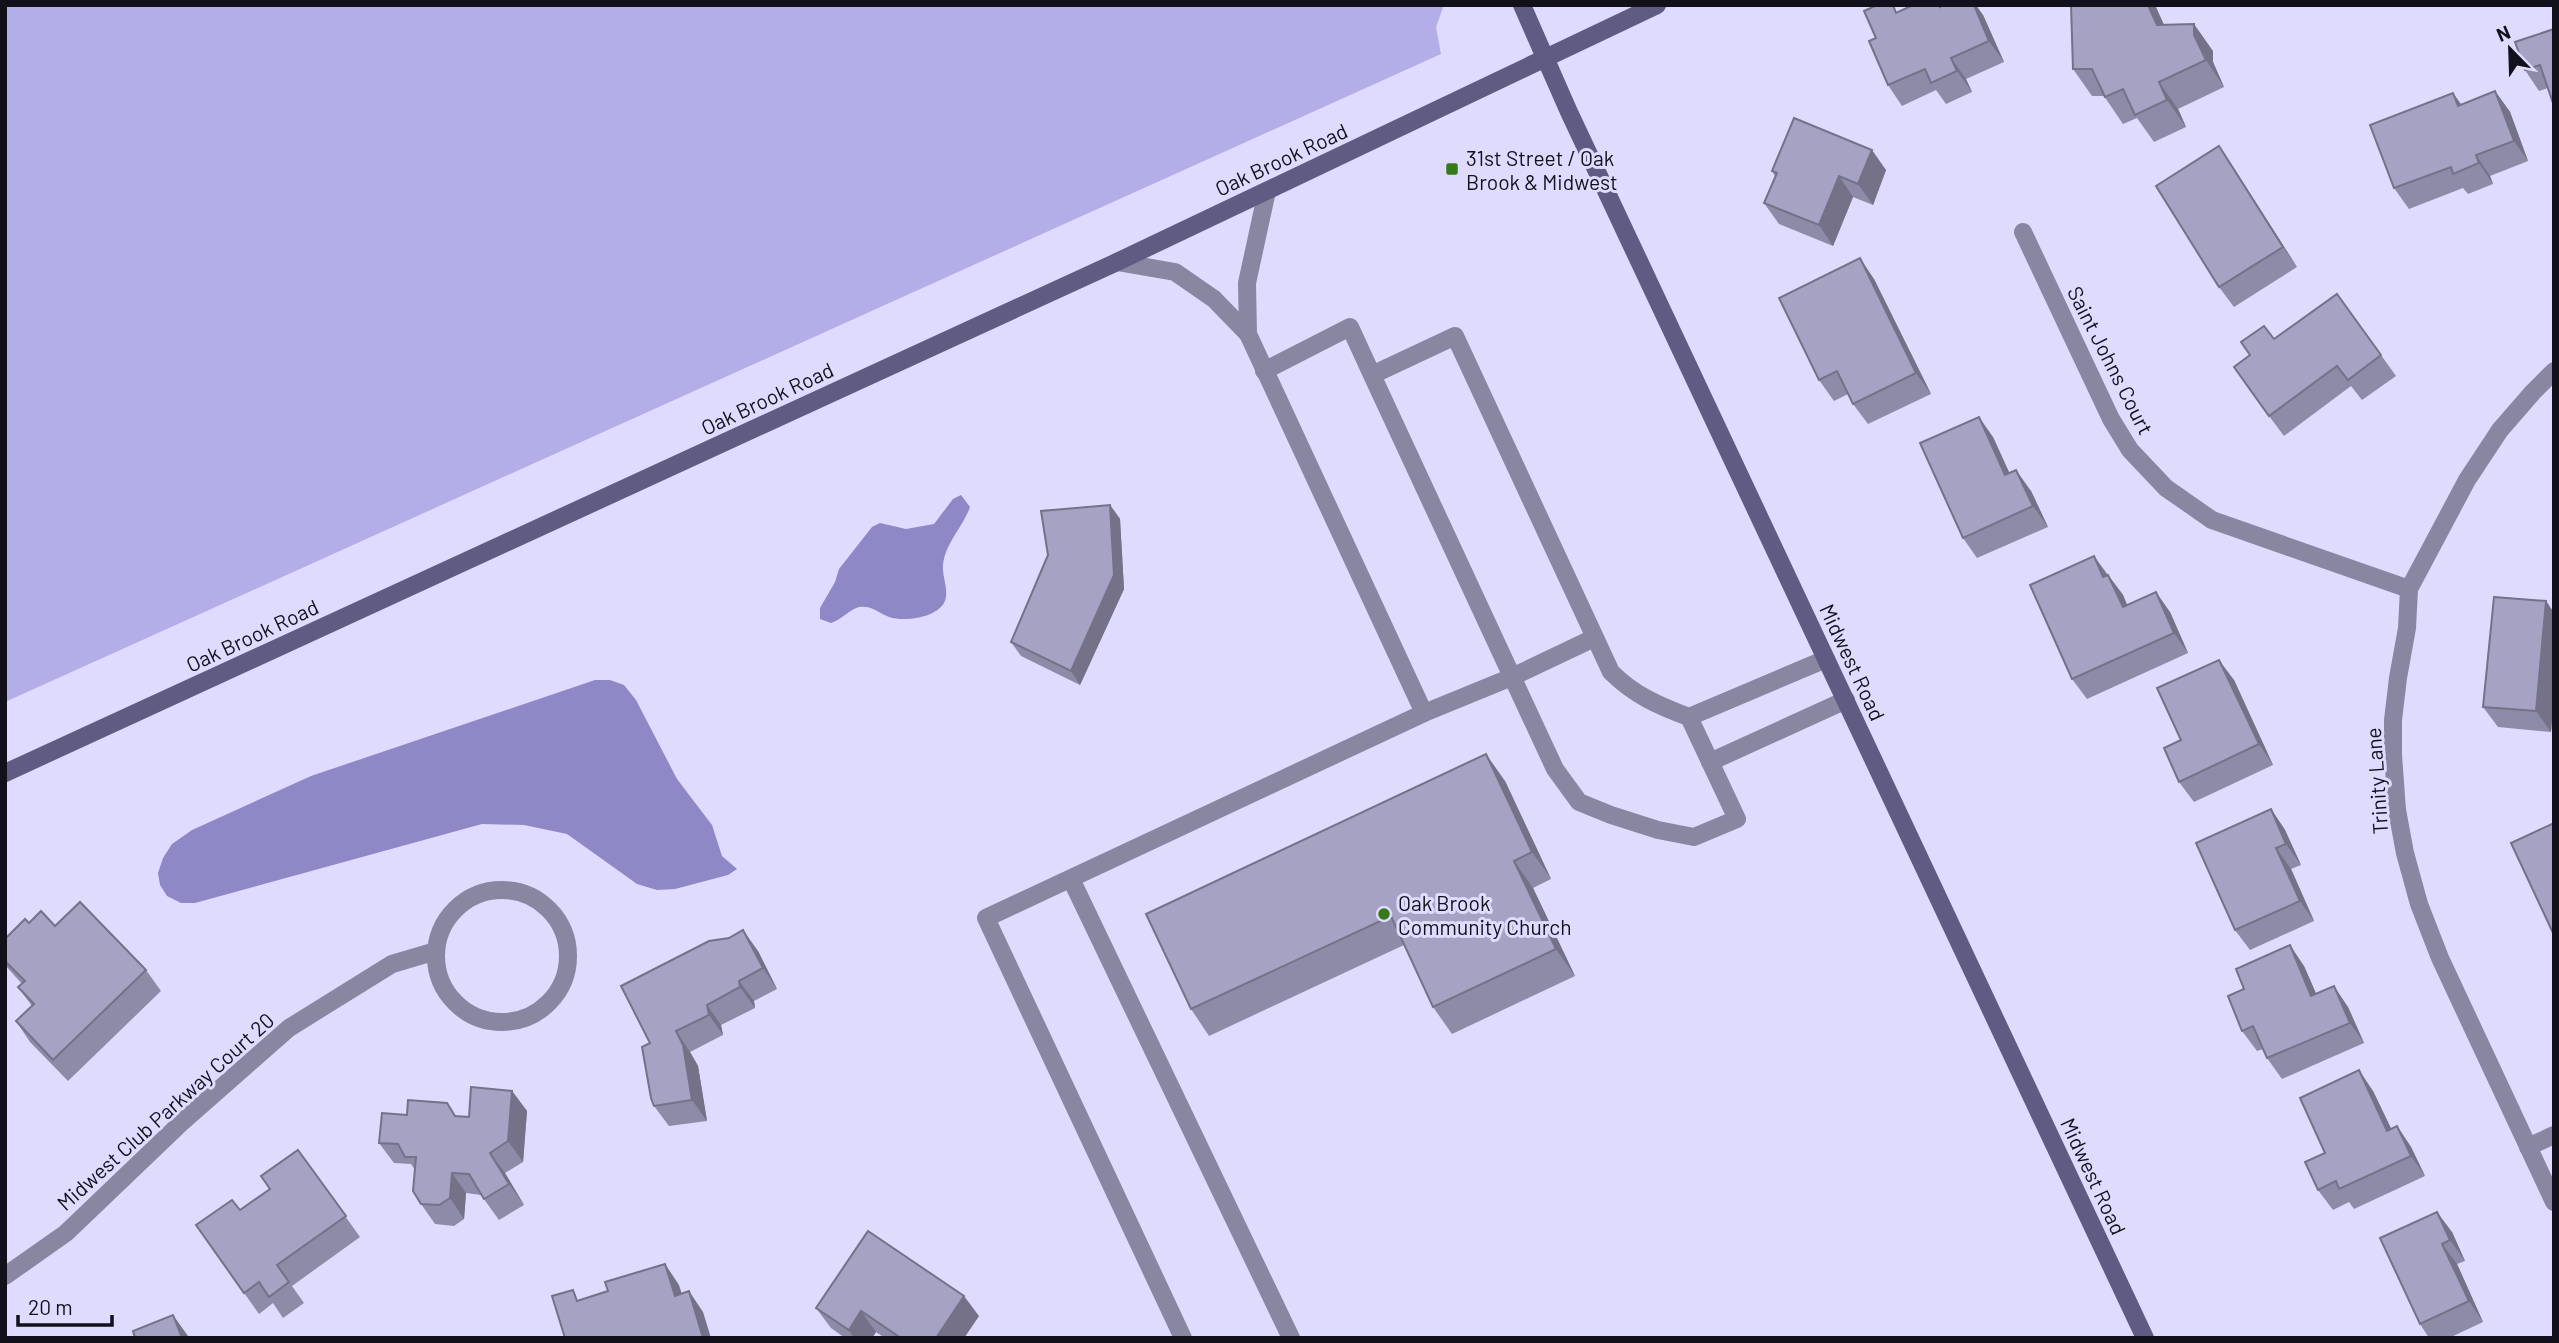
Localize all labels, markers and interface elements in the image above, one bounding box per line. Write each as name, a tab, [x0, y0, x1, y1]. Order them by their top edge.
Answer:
north arrow	[2475, 14, 2545, 84]
text: N	[2493, 20, 2513, 46]
street label: Oak Brook Road	[1211, 117, 1351, 201]
place label: 31st Street / Oak Brook & Midwest	[1466, 145, 1618, 194]
marker: 31st Street / Oak Brook & Midwest	[1444, 161, 1460, 177]
street label: Saint Johns Court	[2063, 282, 2159, 438]
street label: Oak Brook Road	[697, 356, 837, 440]
street label: Oak Brook Road	[182, 593, 322, 677]
street label: Midwest Road	[1815, 600, 1891, 724]
street label: Trinity Lane	[2360, 727, 2392, 835]
place label: Oak Brook Community Church	[1398, 890, 1571, 939]
marker: Oak Brook Community Church	[1376, 906, 1392, 922]
street label: Midwest Club Parkway Court 20	[51, 1007, 279, 1215]
street label: Midwest Road	[2056, 1114, 2132, 1238]
scale bar	[18, 1284, 112, 1328]
text: 20 m	[28, 1294, 73, 1319]

